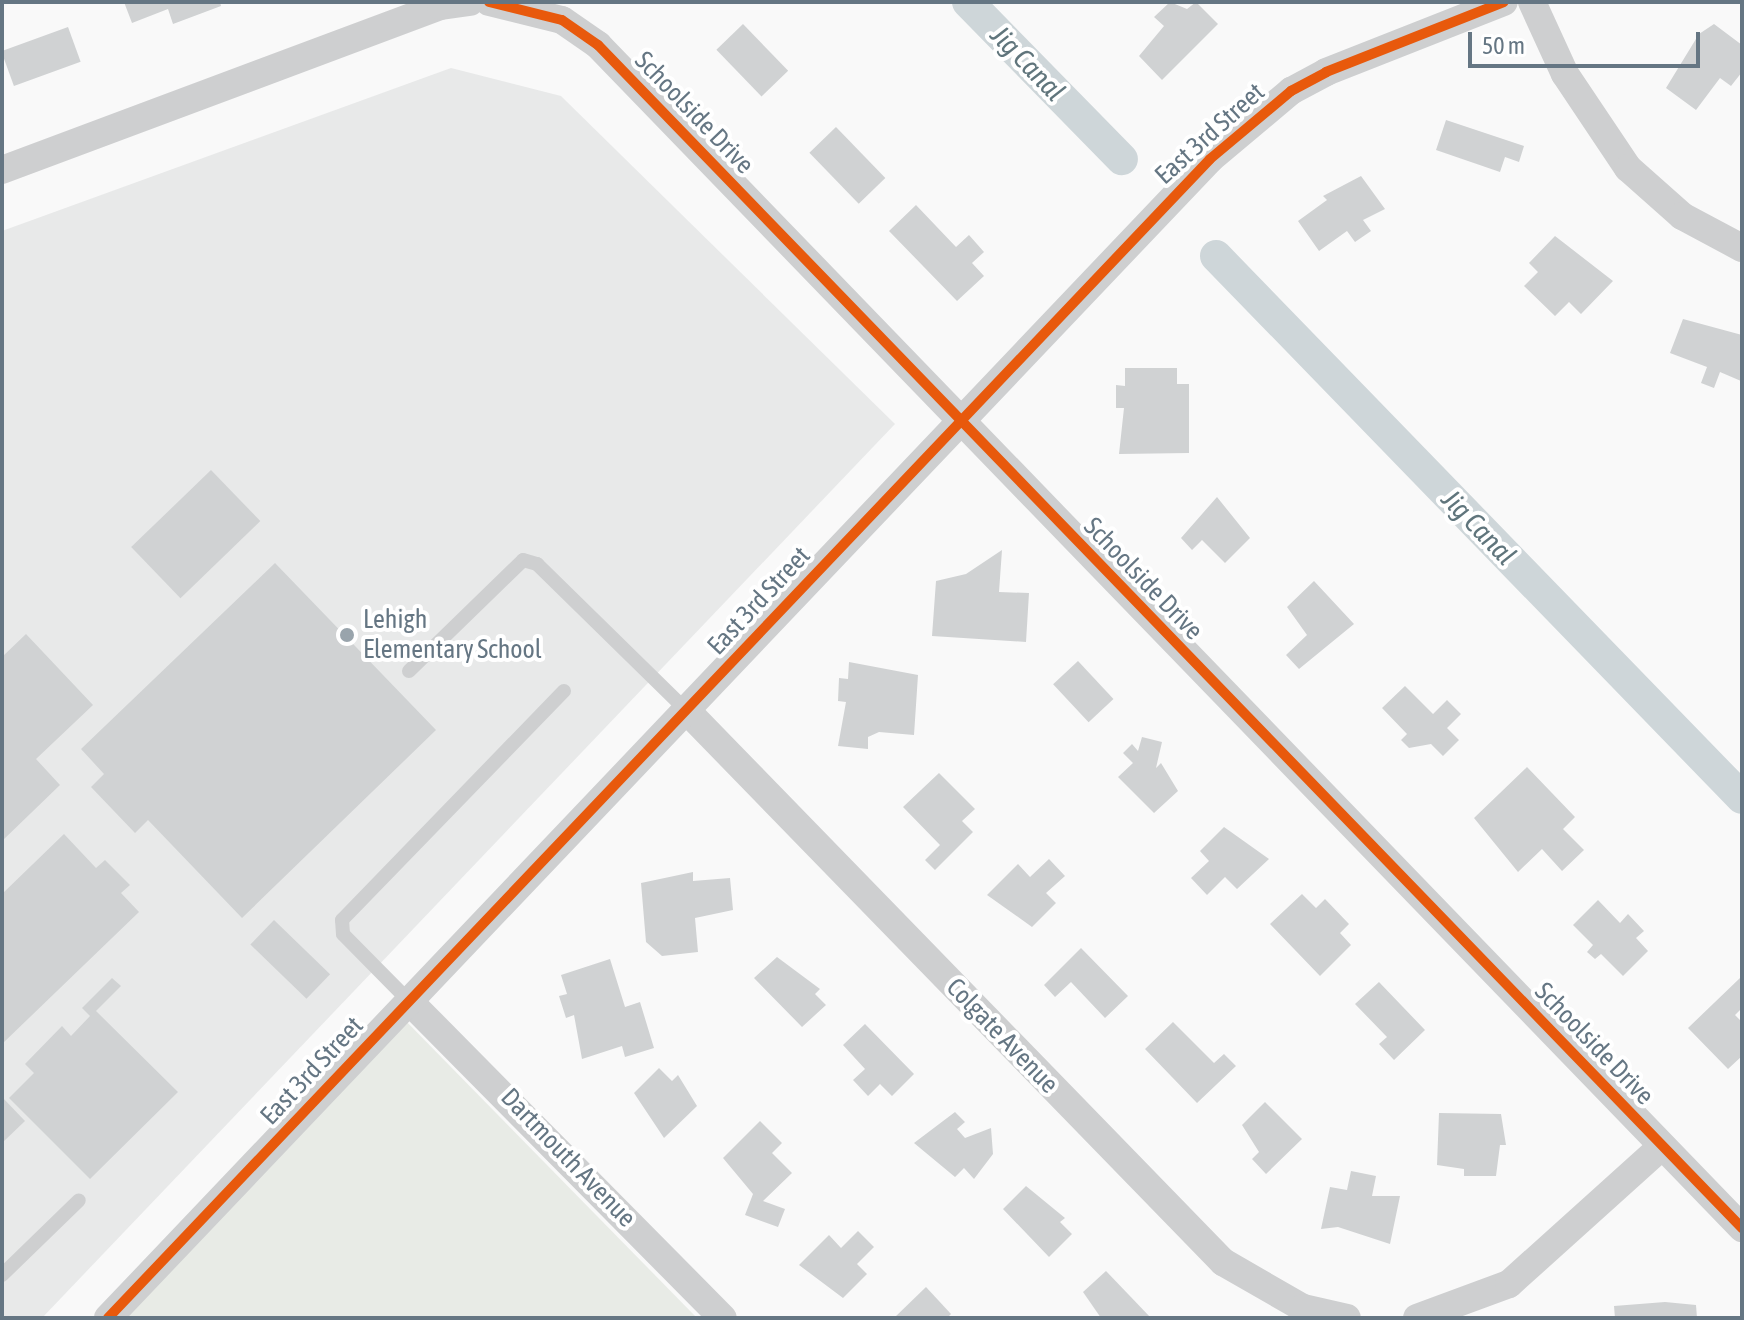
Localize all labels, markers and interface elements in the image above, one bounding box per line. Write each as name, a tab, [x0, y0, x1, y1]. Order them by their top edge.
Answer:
scale bar	[1472, 16, 1704, 66]
water label: Jig Canal	[984, 18, 1072, 108]
text: 50 m	[1482, 32, 1525, 59]
street label: Schoolside Drive	[628, 45, 760, 181]
street label: East 3rd Street	[1149, 77, 1271, 191]
water label: Jig Canal	[1435, 482, 1523, 572]
street label: Schoolside Drive	[1077, 511, 1209, 647]
street label: East 3rd Street	[701, 541, 817, 661]
place label: Lehigh Elementary School	[363, 604, 542, 666]
marker: Lehigh Elementary School	[338, 626, 356, 644]
street label: Colgate Avenue	[939, 972, 1065, 1100]
street label: Schoolside Drive	[1528, 976, 1660, 1112]
street label: East 3rd Street	[254, 1011, 370, 1131]
street label: Dartmouth Avenue	[494, 1082, 642, 1234]

